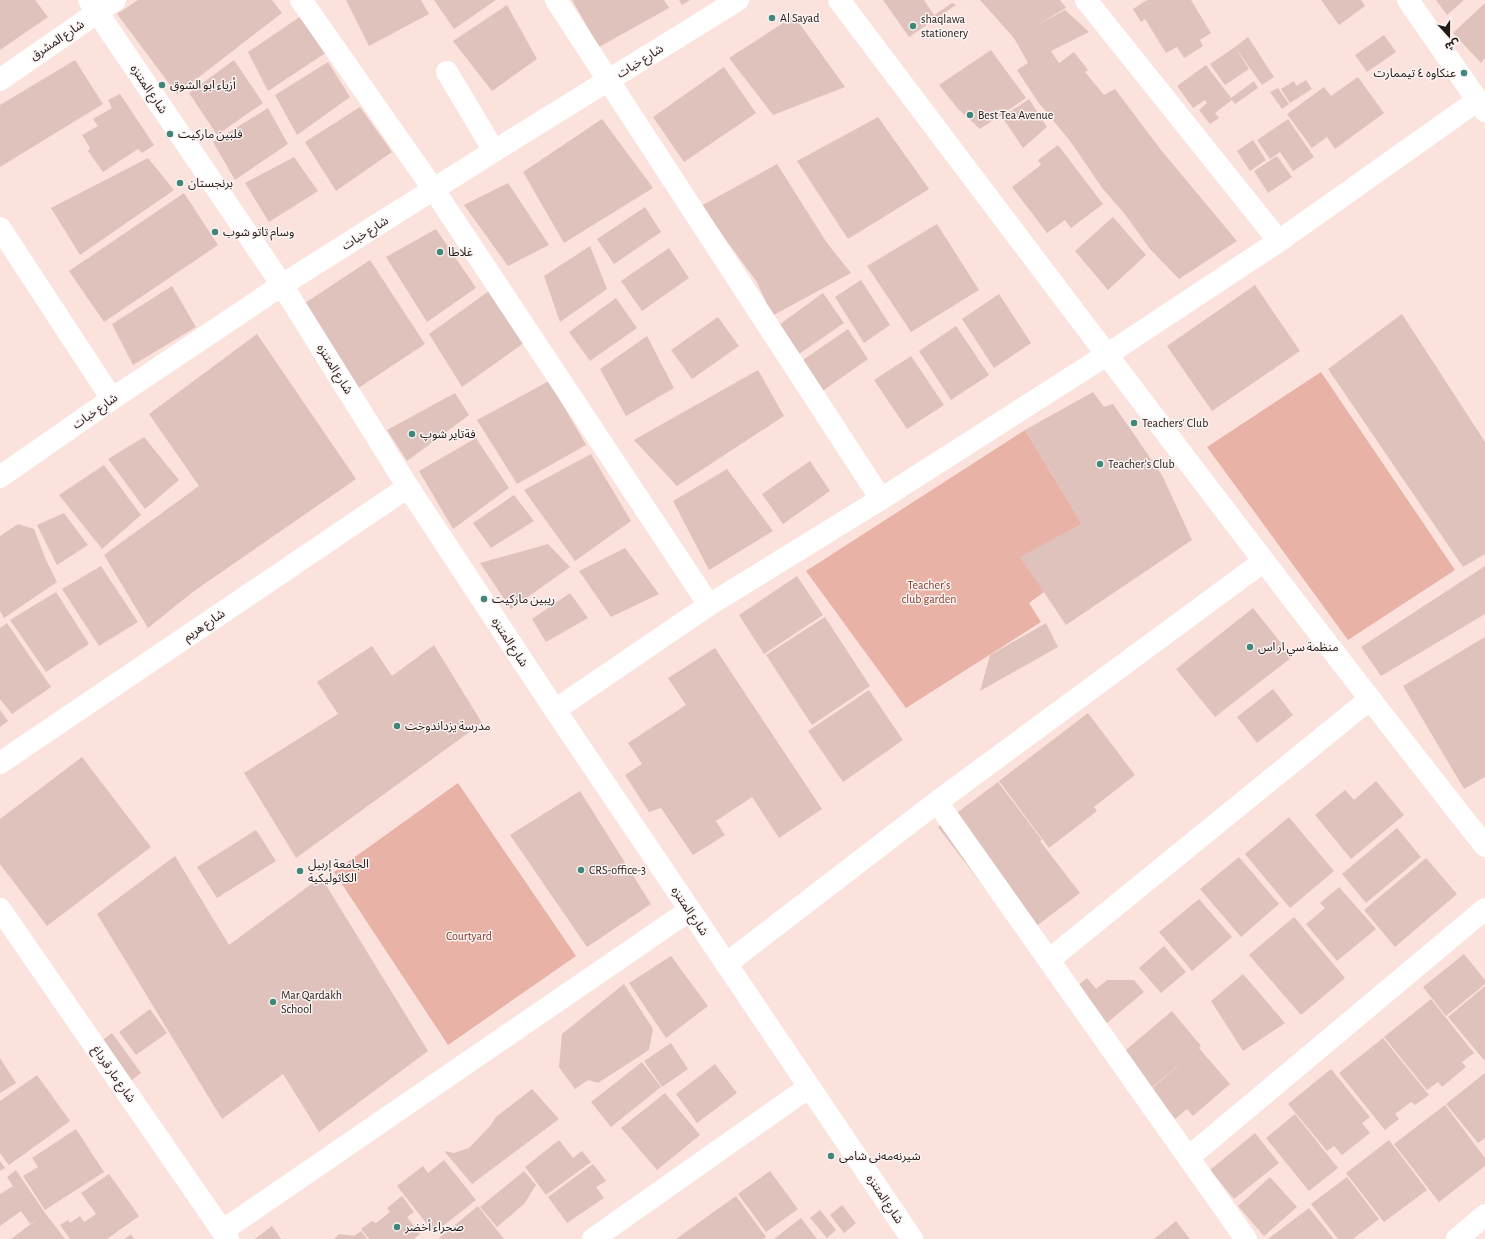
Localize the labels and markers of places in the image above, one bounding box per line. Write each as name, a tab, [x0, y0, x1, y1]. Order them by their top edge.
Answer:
place label: Al Sayad	[780, 12, 819, 25]
marker: Al Sayad	[767, 13, 777, 23]
place label: shaqlawa stationery	[921, 13, 968, 40]
marker: shaqlawa stationery	[908, 21, 918, 31]
place label: عنكاوه ٤ تيممارت	[1373, 67, 1456, 80]
marker: عنكاوه ٤ تيممارت	[1459, 68, 1469, 78]
place label: أزياء ابو الشوق	[170, 77, 236, 92]
marker: أزياء ابو الشوق	[157, 80, 167, 90]
place label: Best Tea Avenue	[978, 109, 1053, 121]
marker: Best Tea Avenue	[965, 110, 975, 120]
place label: فلبين ماركيت	[178, 128, 243, 141]
marker: فلبين ماركيت	[165, 129, 175, 139]
place label: برنجستان	[188, 177, 233, 190]
marker: برنجستان	[175, 178, 185, 188]
place label: وسام تاتو شوب	[223, 226, 294, 241]
marker: وسام تاتو شوب	[210, 227, 220, 237]
place label: غلاطا	[448, 246, 473, 258]
marker: غلاطا	[435, 247, 445, 257]
place label: Teachers' Club	[1142, 417, 1208, 429]
marker: Teachers' Club	[1129, 418, 1139, 428]
place label: فةتاير شوپ	[420, 428, 476, 442]
marker: فةتاير شوپ	[407, 429, 417, 439]
place label: Teacher's Club	[1108, 458, 1175, 470]
marker: Teacher's Club	[1095, 459, 1105, 469]
place label: ريبين ماركيت	[492, 593, 555, 606]
marker: ريبين ماركيت	[479, 594, 489, 604]
place label: منظمة سي ار اس	[1258, 641, 1339, 657]
marker: منظمة سي ار اس	[1245, 642, 1255, 652]
place label: مدرسة يزداندوخت	[405, 720, 491, 733]
marker: مدرسة يزداندوخت	[392, 721, 402, 731]
place label: الجامعة إربيل الكاثوليكية	[308, 858, 369, 885]
place label: CRS-office-3	[589, 864, 646, 876]
marker: CRS-office-3	[576, 865, 586, 875]
marker: الجامعة إربيل الكاثوليكية	[295, 866, 305, 876]
place label: Mar Qardakh School	[281, 989, 342, 1015]
marker: Mar Qardakh School	[268, 997, 278, 1007]
place label: شیرنەمەنی شامی	[839, 1150, 921, 1163]
marker: شیرنەمەنی شامی	[826, 1151, 836, 1161]
place label: صحراء أخضر	[404, 1219, 464, 1234]
marker: صحراء أخضر	[392, 1222, 402, 1232]

